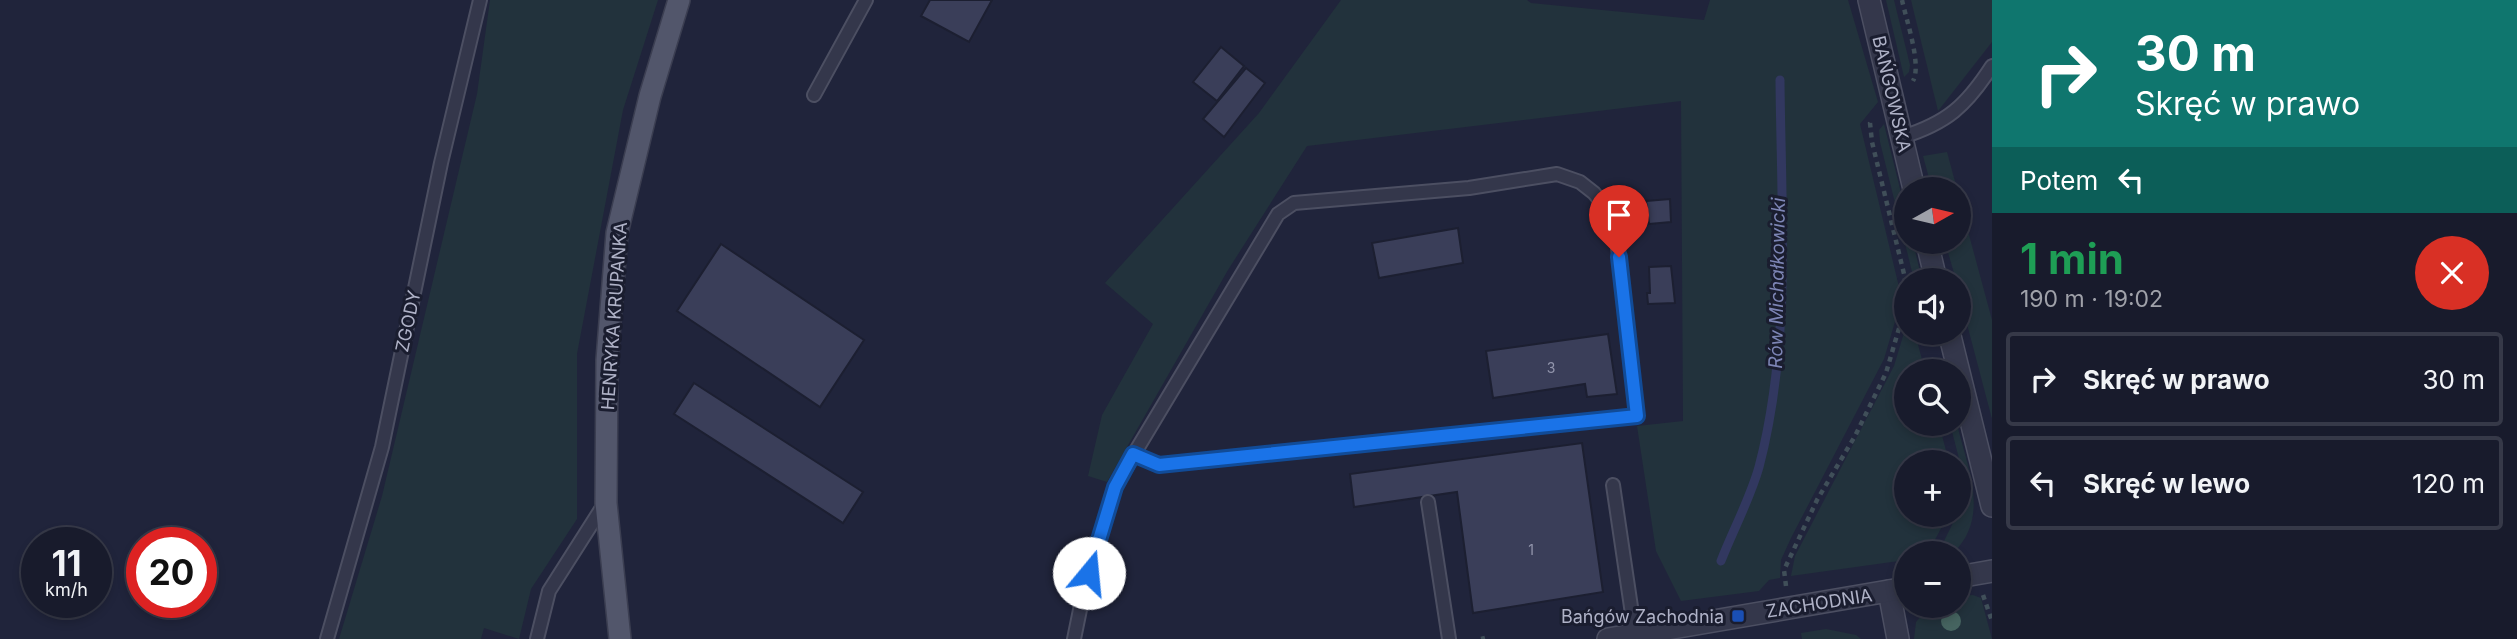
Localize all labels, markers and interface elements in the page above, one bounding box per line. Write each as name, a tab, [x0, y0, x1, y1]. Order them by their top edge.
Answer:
text: 30 m	[2135, 24, 2256, 83]
icon: right	[2020, 28, 2111, 119]
street label: BAŃGOWSKA	[1868, 34, 1917, 154]
text: Skręć w prawo	[2135, 84, 2360, 123]
icon: left	[2112, 161, 2150, 199]
text: Potem	[2020, 165, 2098, 196]
north arrow	[1894, 177, 1970, 254]
map controls	[1894, 177, 1971, 618]
pin	[1589, 185, 1649, 257]
icon: arrive	[1600, 196, 1638, 234]
water label: Rów Michałkowicki	[1764, 197, 1790, 369]
street label: HENRYKA KRUPANKA	[597, 221, 631, 411]
text: 1 min	[2020, 233, 2124, 284]
button: close	[2415, 236, 2489, 310]
button: sound	[1894, 268, 1971, 345]
text: 190 m · 19:02	[2020, 285, 2163, 313]
street label: ZGODY	[391, 288, 425, 354]
house number: 3	[1547, 359, 1555, 376]
button: search	[1894, 359, 1971, 436]
icon: right	[2024, 360, 2062, 398]
text: Skręć w prawo	[2083, 364, 2270, 395]
text: 30 m	[2422, 364, 2485, 395]
button: +	[1894, 450, 1971, 527]
icon: left	[2024, 464, 2062, 502]
text: Skręć w lewo	[2083, 468, 2250, 499]
text: 120 m	[2412, 468, 2485, 499]
speed limit sign: 20	[126, 527, 217, 618]
position arrow	[1052, 536, 1126, 610]
house number: 1	[1528, 541, 1534, 558]
button: −	[1894, 541, 1971, 618]
text: 11	[51, 542, 82, 584]
text: km/h	[45, 579, 88, 600]
street label: ZACHODNIA	[1764, 584, 1874, 622]
place label: Bańgów Zachodnia	[1561, 606, 1724, 627]
marker: Bańgów Zachodnia	[1730, 608, 1746, 624]

